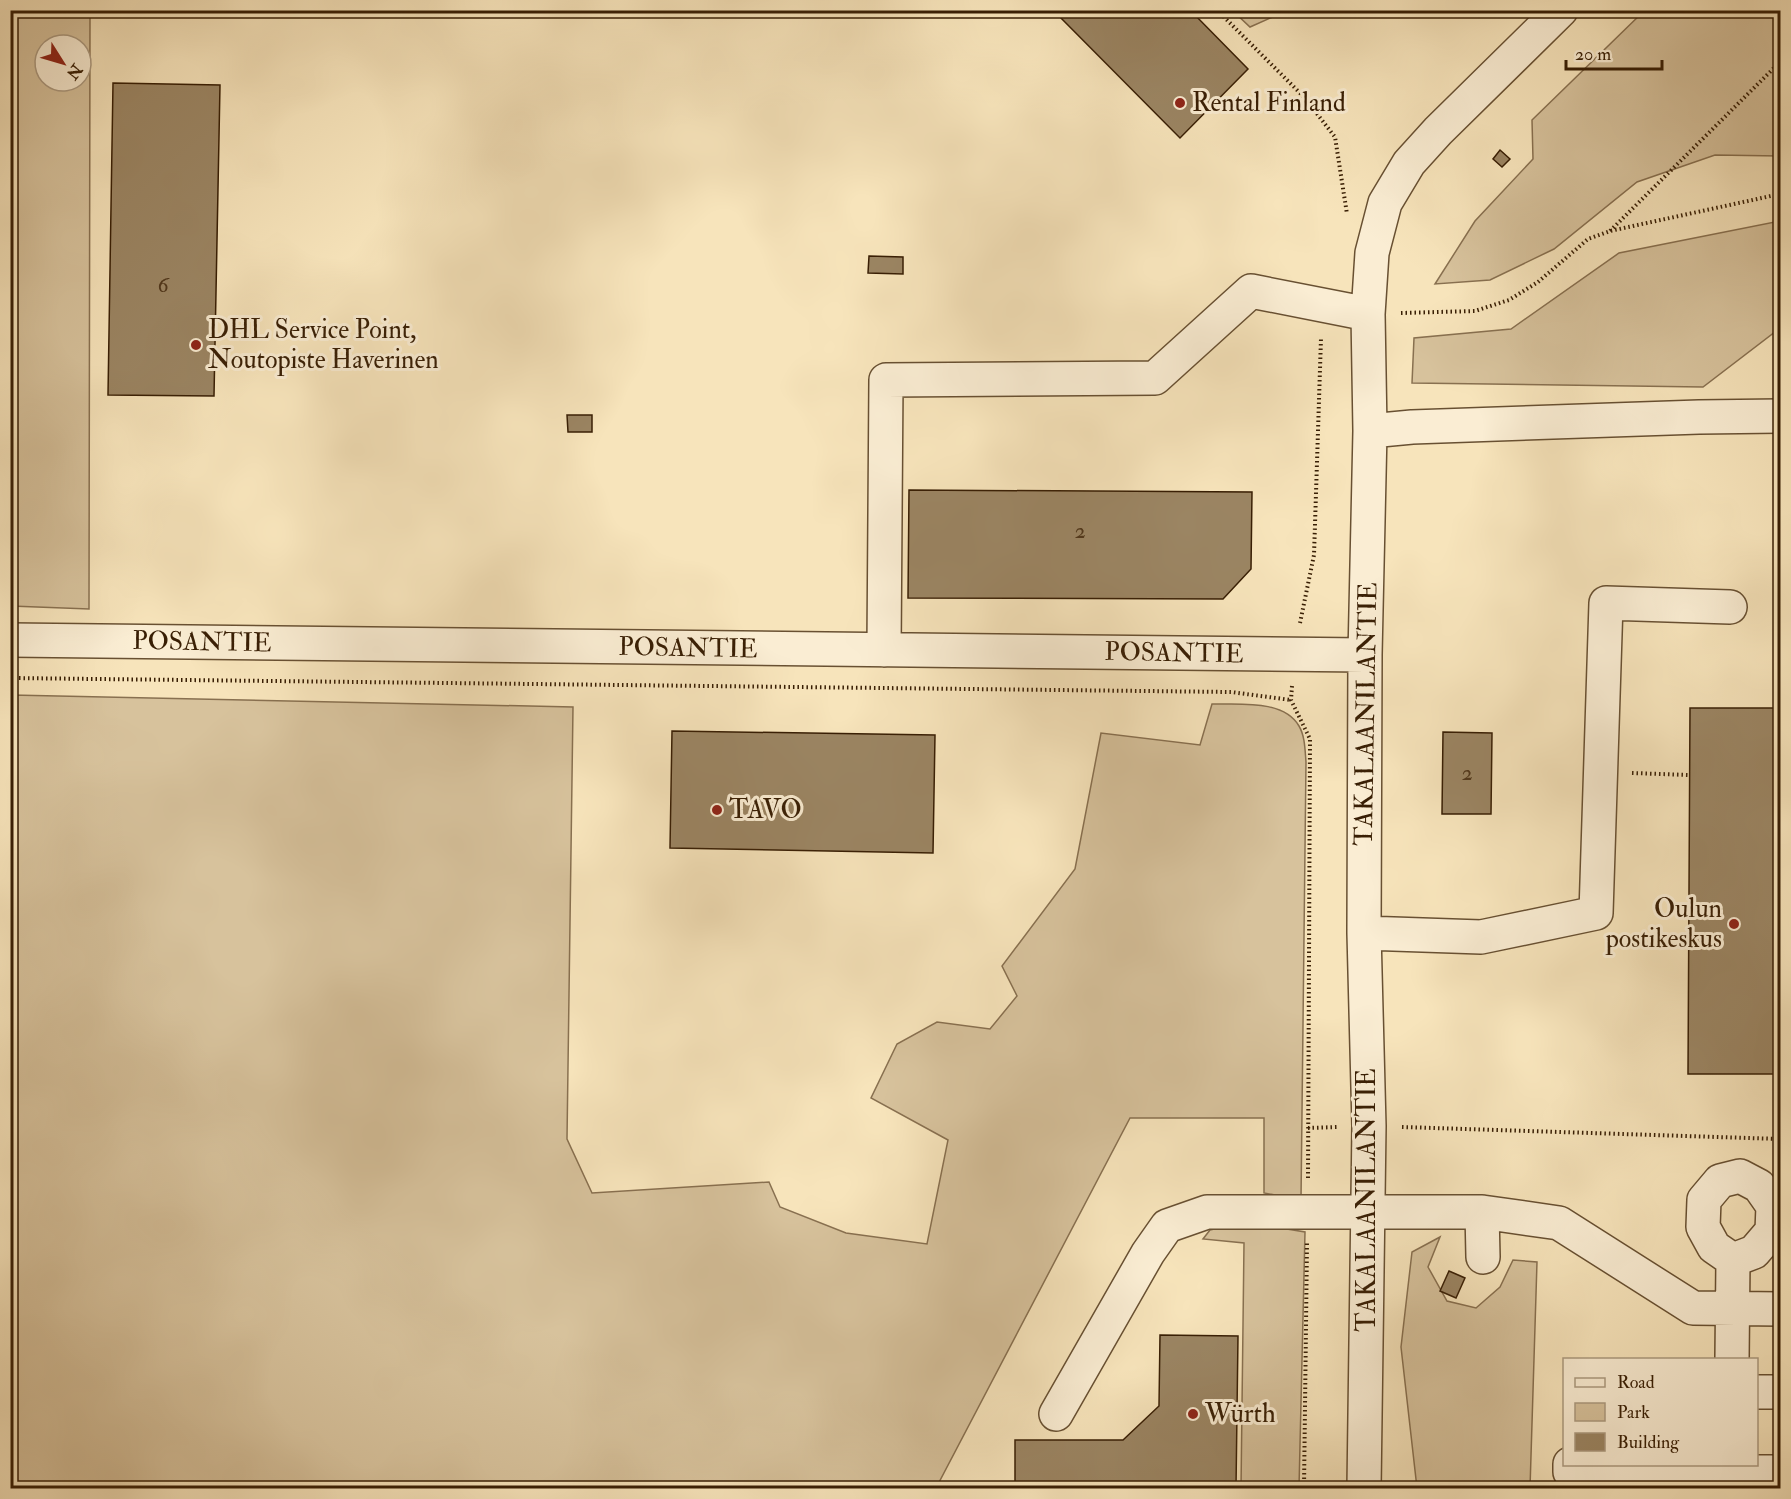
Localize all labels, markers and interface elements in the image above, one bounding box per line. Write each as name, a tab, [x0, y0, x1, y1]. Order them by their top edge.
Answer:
north arrow	[33, 33, 93, 93]
scale bar	[1566, 33, 1662, 71]
text: 20 m	[1575, 43, 1611, 66]
text: N	[61, 59, 87, 84]
place label: Rental Finland	[1192, 87, 1346, 119]
marker: Rental Finland	[1173, 96, 1187, 110]
house number: 6	[157, 271, 170, 299]
place label: DHL Service Point, Noutopiste Haverinen	[208, 314, 439, 377]
marker: DHL Service Point, Noutopiste Haverinen	[189, 338, 203, 352]
house number: 2	[1074, 517, 1086, 545]
street label: TAKALAANILANTIE	[1348, 582, 1384, 846]
street label: POSANTIE	[132, 625, 272, 659]
street label: POSANTIE	[618, 631, 758, 665]
street label: POSANTIE	[1104, 636, 1244, 670]
house number: 2	[1461, 759, 1473, 787]
place label: TAVO	[729, 794, 802, 826]
marker: TAVO	[710, 803, 724, 817]
place label: Oulun postikeskus	[1605, 893, 1722, 956]
marker: Oulun postikeskus	[1727, 917, 1741, 931]
street label: TAKALAANILANTIE	[1351, 1068, 1383, 1332]
legend	[1563, 1358, 1758, 1466]
text: Road	[1617, 1371, 1655, 1394]
place label: Würth	[1204, 1398, 1276, 1430]
text: Park	[1617, 1401, 1650, 1424]
marker: Würth	[1186, 1407, 1200, 1421]
text: Building	[1617, 1431, 1680, 1454]

